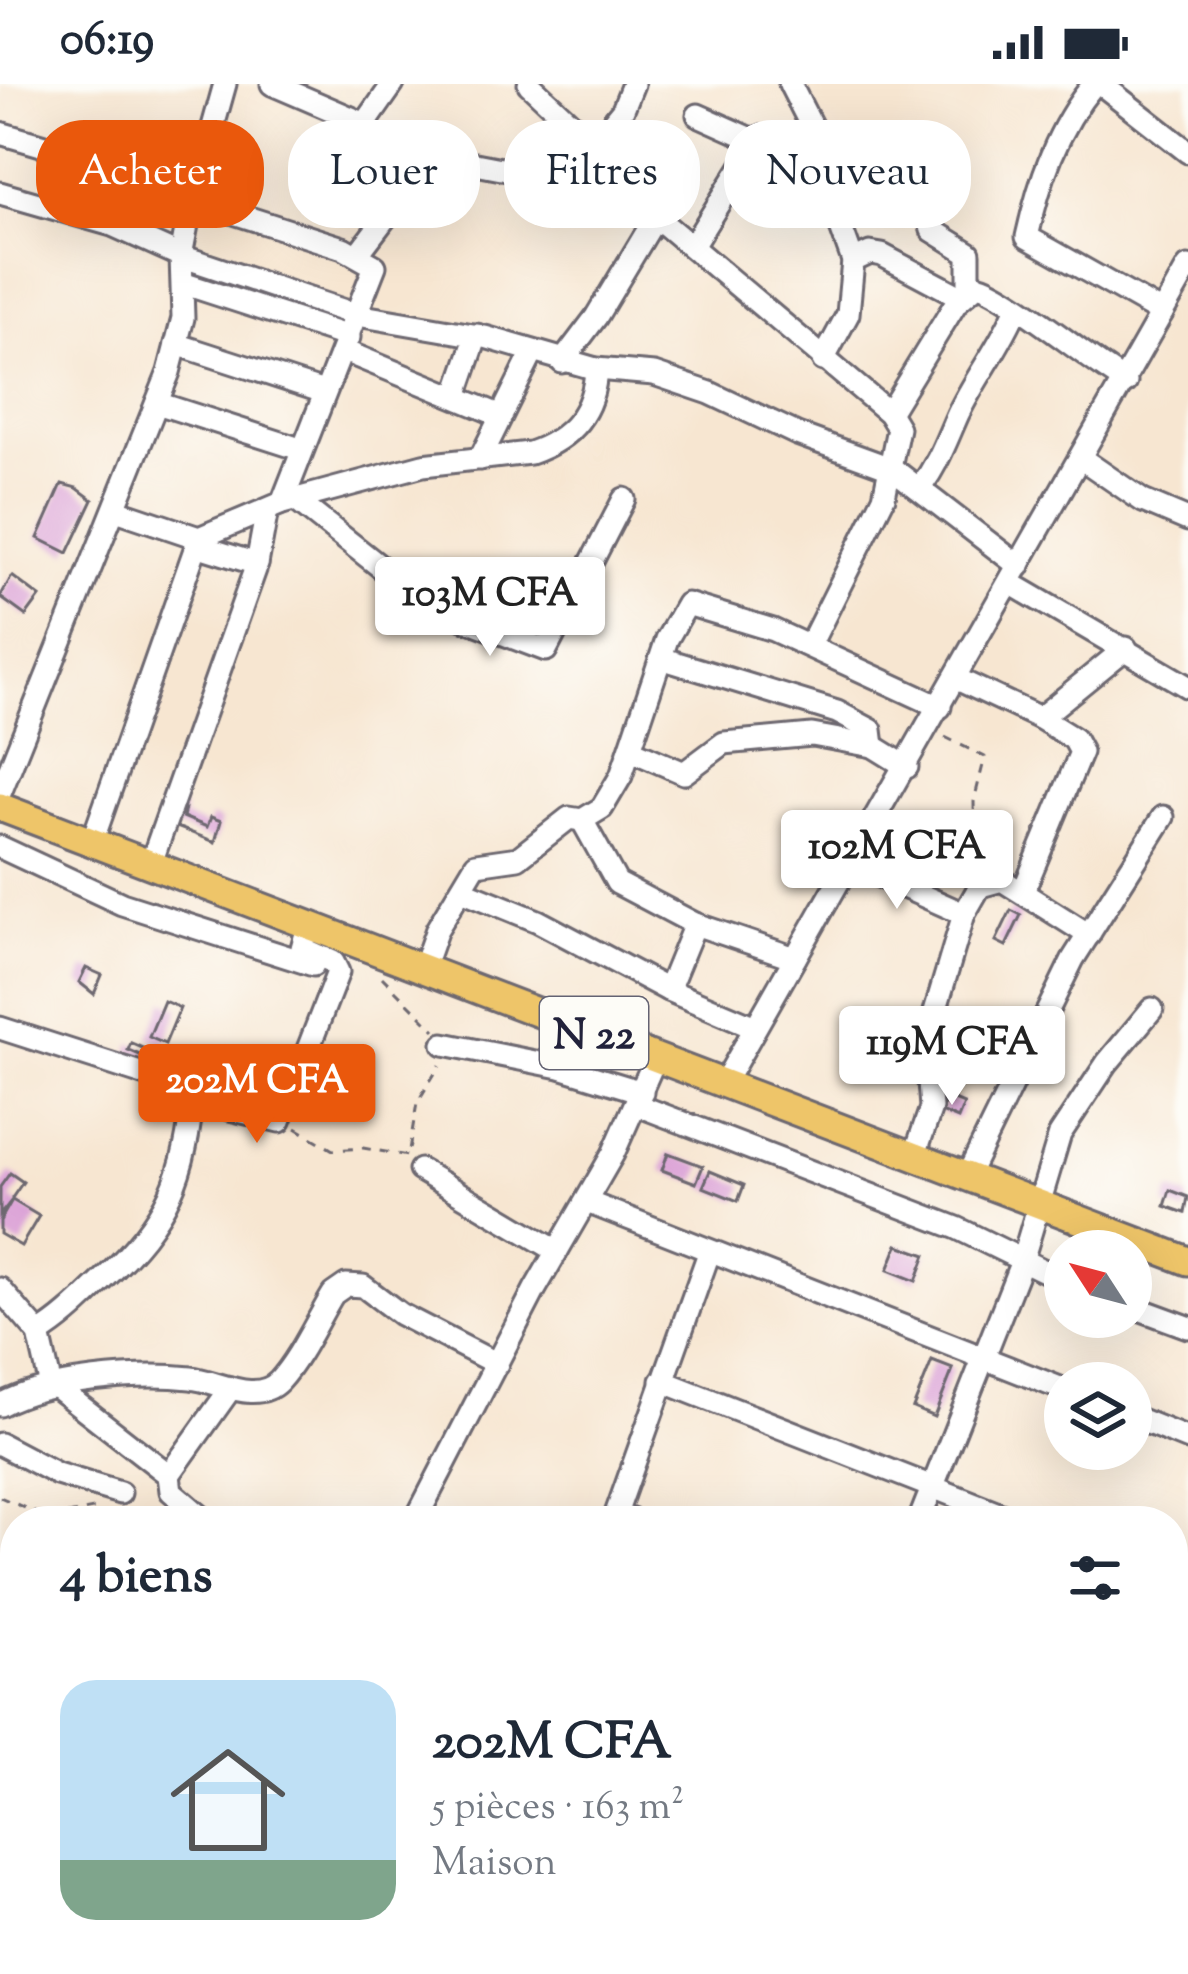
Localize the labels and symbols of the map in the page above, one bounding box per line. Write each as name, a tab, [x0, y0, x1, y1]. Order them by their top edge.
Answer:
pin: 103M CFA	[366, 557, 614, 659]
pin: 102M CFA	[773, 810, 1021, 912]
road number: N 22	[540, 997, 648, 1069]
pin: 119M CFA	[828, 1006, 1076, 1108]
pin: 202M CFA	[133, 1044, 381, 1146]
north arrow	[1044, 1230, 1152, 1338]

